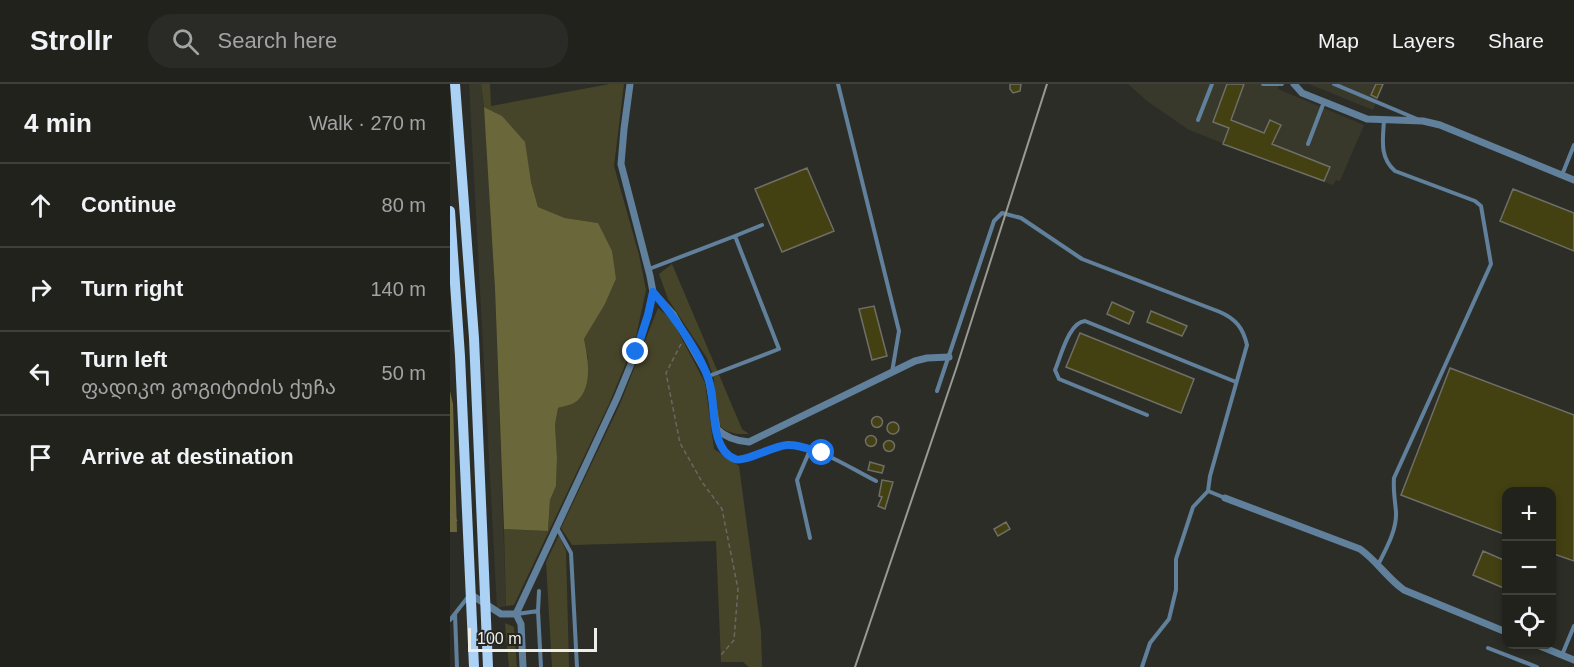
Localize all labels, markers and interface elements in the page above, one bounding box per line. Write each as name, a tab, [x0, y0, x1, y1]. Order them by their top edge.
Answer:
search box	[148, 14, 568, 68]
text: Strollr	[30, 25, 112, 56]
icon: search	[169, 25, 202, 58]
text: Search here	[217, 28, 337, 53]
text: Map	[1318, 29, 1359, 52]
text: Layers	[1392, 29, 1455, 52]
text: Share	[1488, 29, 1544, 52]
text: 4 min	[24, 108, 92, 138]
text: Walk · 270 m	[309, 112, 426, 134]
icon: ahead	[24, 189, 57, 222]
text: Continue	[81, 192, 176, 217]
text: 80 m	[382, 194, 426, 216]
icon: right	[24, 273, 57, 306]
text: Turn right	[81, 276, 183, 301]
text: 140 m	[370, 278, 426, 300]
route end	[622, 338, 648, 364]
text: Turn left	[81, 347, 167, 372]
icon: left	[24, 357, 57, 390]
text: 50 m	[382, 362, 426, 384]
text: ფადიკო გოგიტიძის ქუჩა	[81, 376, 336, 398]
route start	[808, 439, 834, 465]
icon: arrive	[24, 441, 57, 474]
text: Arrive at destination	[81, 444, 294, 469]
map controls	[1502, 487, 1556, 649]
button: +	[1502, 487, 1556, 541]
button: −	[1502, 541, 1556, 595]
button: locate	[1502, 595, 1556, 649]
scale bar	[468, 625, 597, 652]
text: 100 m	[477, 630, 521, 647]

